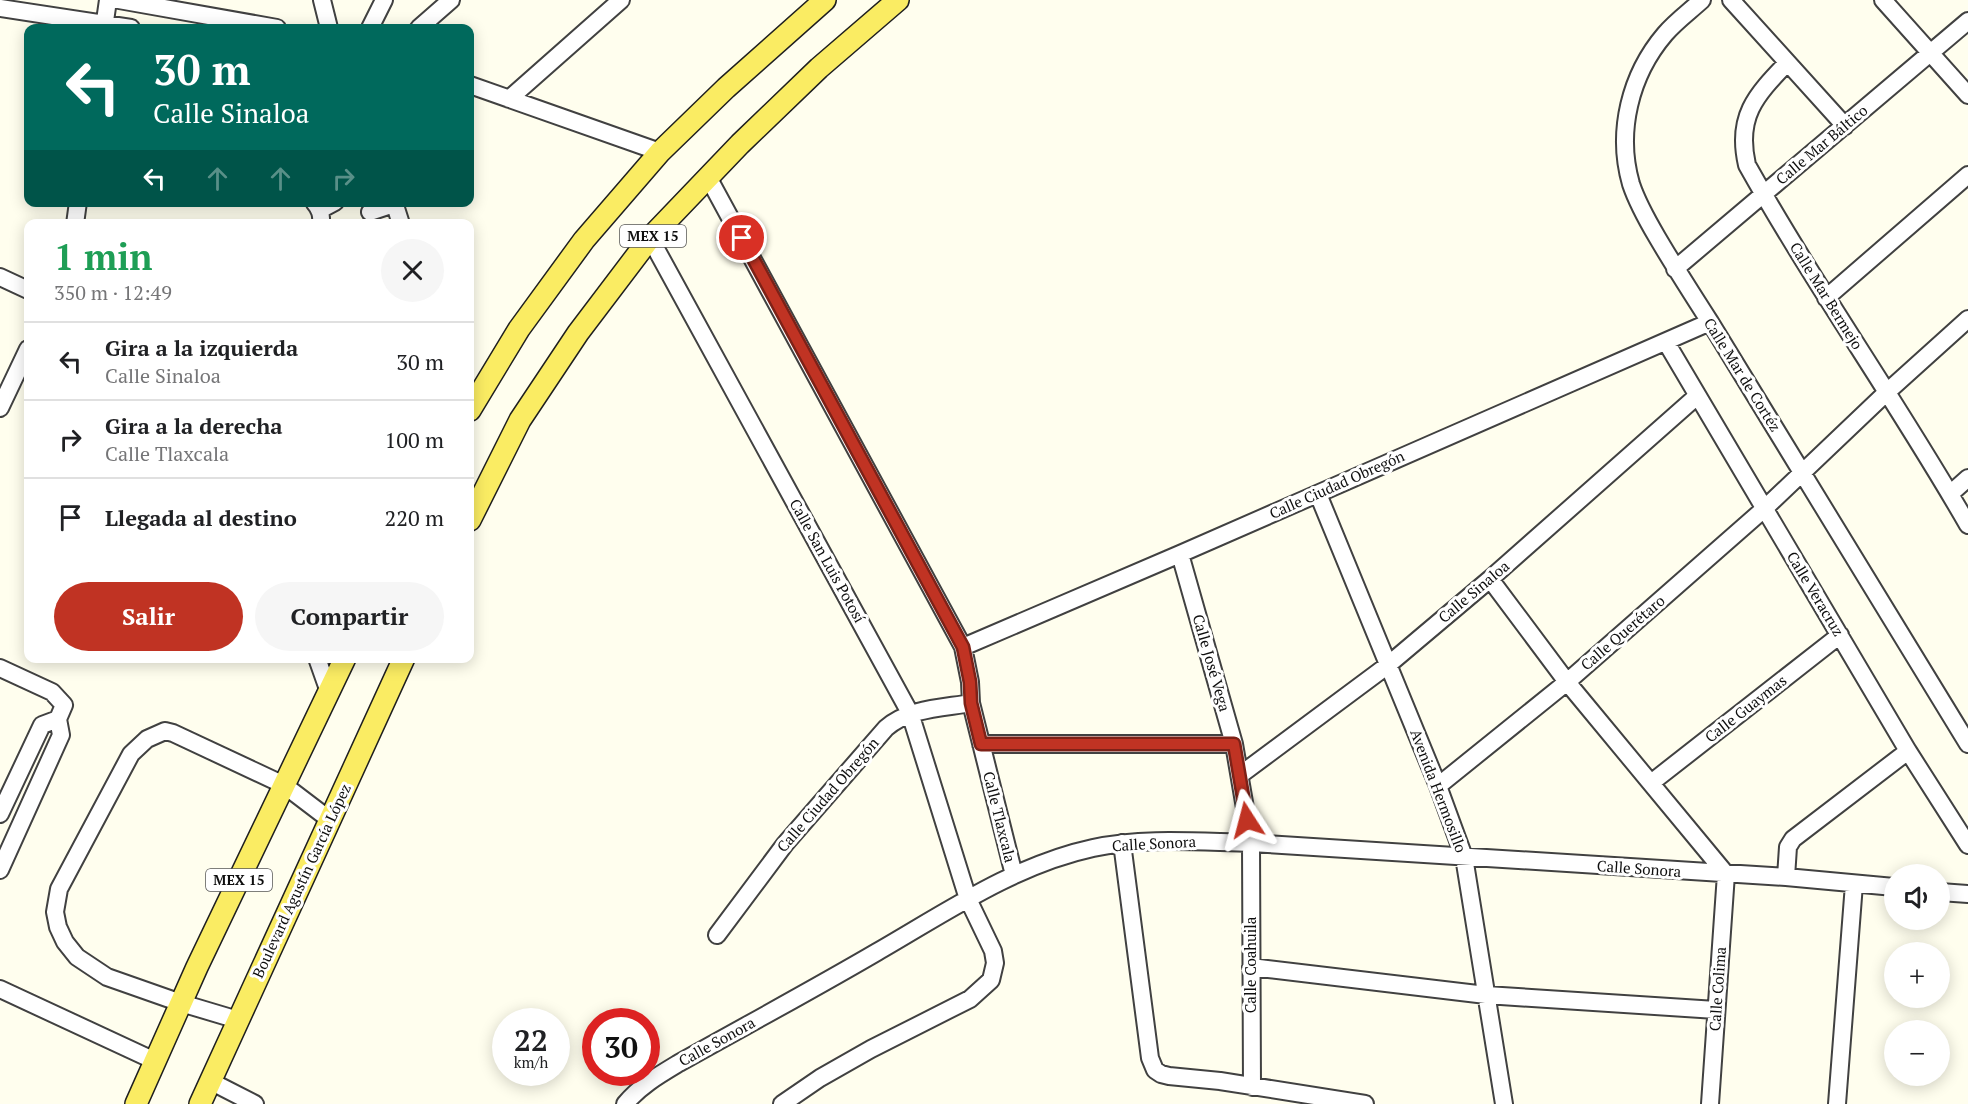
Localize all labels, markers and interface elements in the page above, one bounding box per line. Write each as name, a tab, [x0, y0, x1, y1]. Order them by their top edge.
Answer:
text: 30 m	[153, 41, 251, 97]
icon: left	[54, 48, 132, 126]
text: Calle Sinaloa	[153, 95, 309, 131]
street label: Calle Mar Báltico	[1771, 100, 1871, 188]
icon: left	[138, 162, 171, 195]
icon: ahead	[201, 162, 234, 195]
icon: ahead	[264, 162, 297, 195]
icon: right	[327, 162, 360, 195]
pin	[716, 212, 767, 263]
icon: arrive	[725, 221, 758, 254]
road number: MEX 15	[620, 225, 686, 247]
text: 1 min	[54, 233, 152, 280]
street label: Calle Mar Bermejo	[1786, 238, 1868, 353]
button: close	[381, 239, 444, 302]
text: 350 m · 12:49	[54, 279, 172, 306]
street label: Calle Mar de Cortéz	[1700, 314, 1786, 435]
text: Gira a la izquierda	[105, 333, 298, 362]
icon: left	[54, 345, 87, 378]
text: 30 m	[396, 347, 444, 376]
text: Calle Sinaloa	[105, 362, 221, 389]
text: Gira a la derecha	[105, 411, 283, 440]
icon: right	[54, 423, 87, 456]
text: 100 m	[384, 425, 444, 454]
text: Calle Tlaxcala	[105, 440, 229, 467]
street label: Calle Ciudad Obregón	[1266, 445, 1407, 523]
street label: Calle San Luis Potosí	[786, 495, 870, 626]
icon: arrive	[54, 501, 87, 534]
text: Llegada al destino	[105, 503, 297, 532]
text: 220 m	[384, 503, 444, 532]
street label: Calle Veracruz	[1783, 547, 1849, 640]
street label: Calle Sinaloa	[1434, 555, 1513, 627]
button: Salir	[54, 582, 243, 651]
button: Compartir	[255, 582, 444, 651]
street label: Calle Querétaro	[1576, 590, 1669, 674]
street label: Calle José Vega	[1189, 612, 1235, 714]
street label: Calle Guaymas	[1700, 670, 1790, 746]
street label: Avenida Hermosillo	[1406, 726, 1472, 855]
street label: Calle Ciudad Obregón	[772, 733, 883, 856]
street label: Calle Tlaxcala	[979, 769, 1021, 865]
street label: Boulevard Agustín García López	[247, 780, 355, 981]
position arrow	[1215, 788, 1279, 852]
street label: Calle Sonora	[1111, 831, 1197, 855]
street label: Calle Sonora	[1596, 855, 1682, 881]
map controls	[1884, 864, 1950, 1086]
button: sound	[1884, 864, 1950, 930]
road number: MEX 15	[206, 869, 272, 891]
street label: Calle Coahuila	[1240, 916, 1260, 1013]
button: +	[1884, 942, 1950, 1008]
street label: Calle Colima	[1704, 946, 1730, 1032]
speed limit sign: 30	[582, 1008, 660, 1086]
street label: Calle Sonora	[675, 1012, 759, 1070]
text: 22	[514, 1020, 548, 1060]
button: −	[1884, 1020, 1950, 1086]
text: km/h	[514, 1052, 548, 1072]

